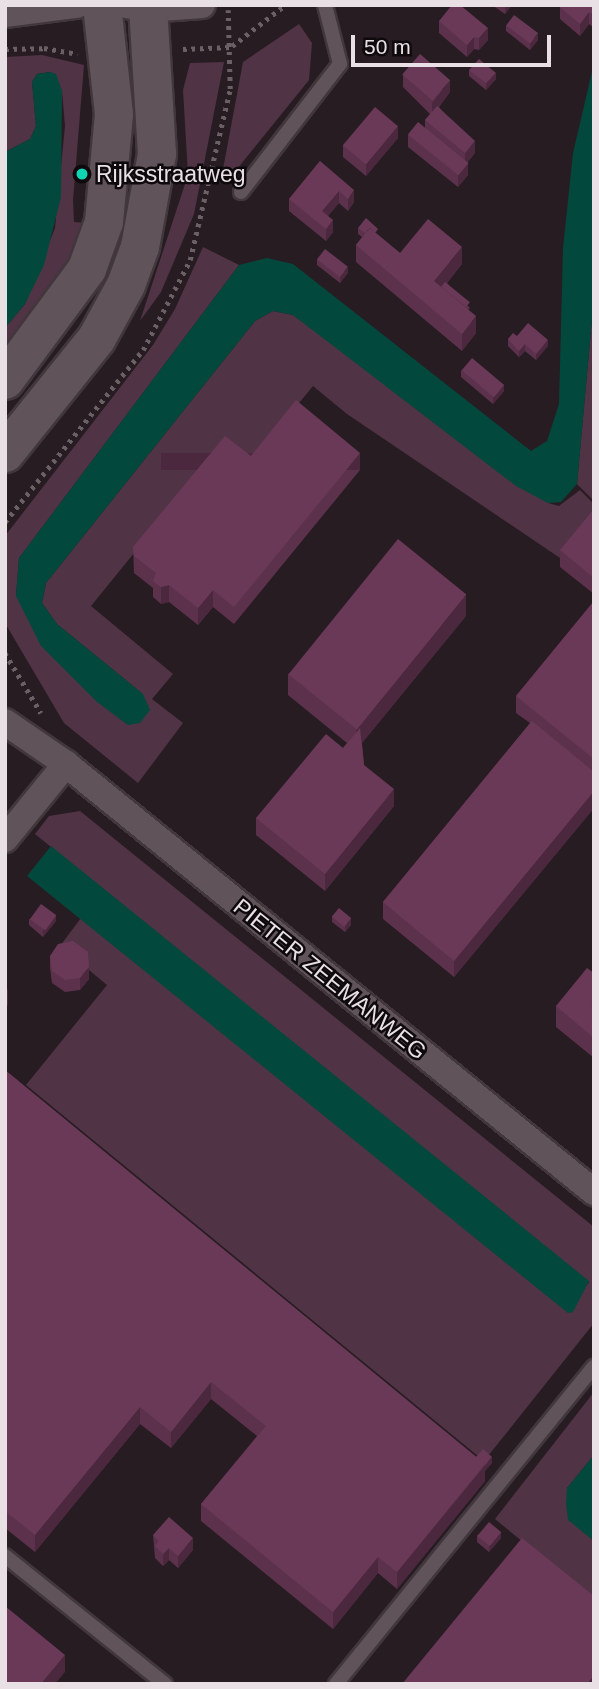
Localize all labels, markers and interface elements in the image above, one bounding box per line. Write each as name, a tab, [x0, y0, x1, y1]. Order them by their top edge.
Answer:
scale bar	[354, 21, 554, 65]
text: 50 m	[364, 35, 411, 58]
place label: Rijksstraatweg	[96, 160, 246, 188]
marker: Rijksstraatweg	[74, 166, 90, 182]
street label: PIETER ZEEMANWEG	[228, 893, 432, 1065]

